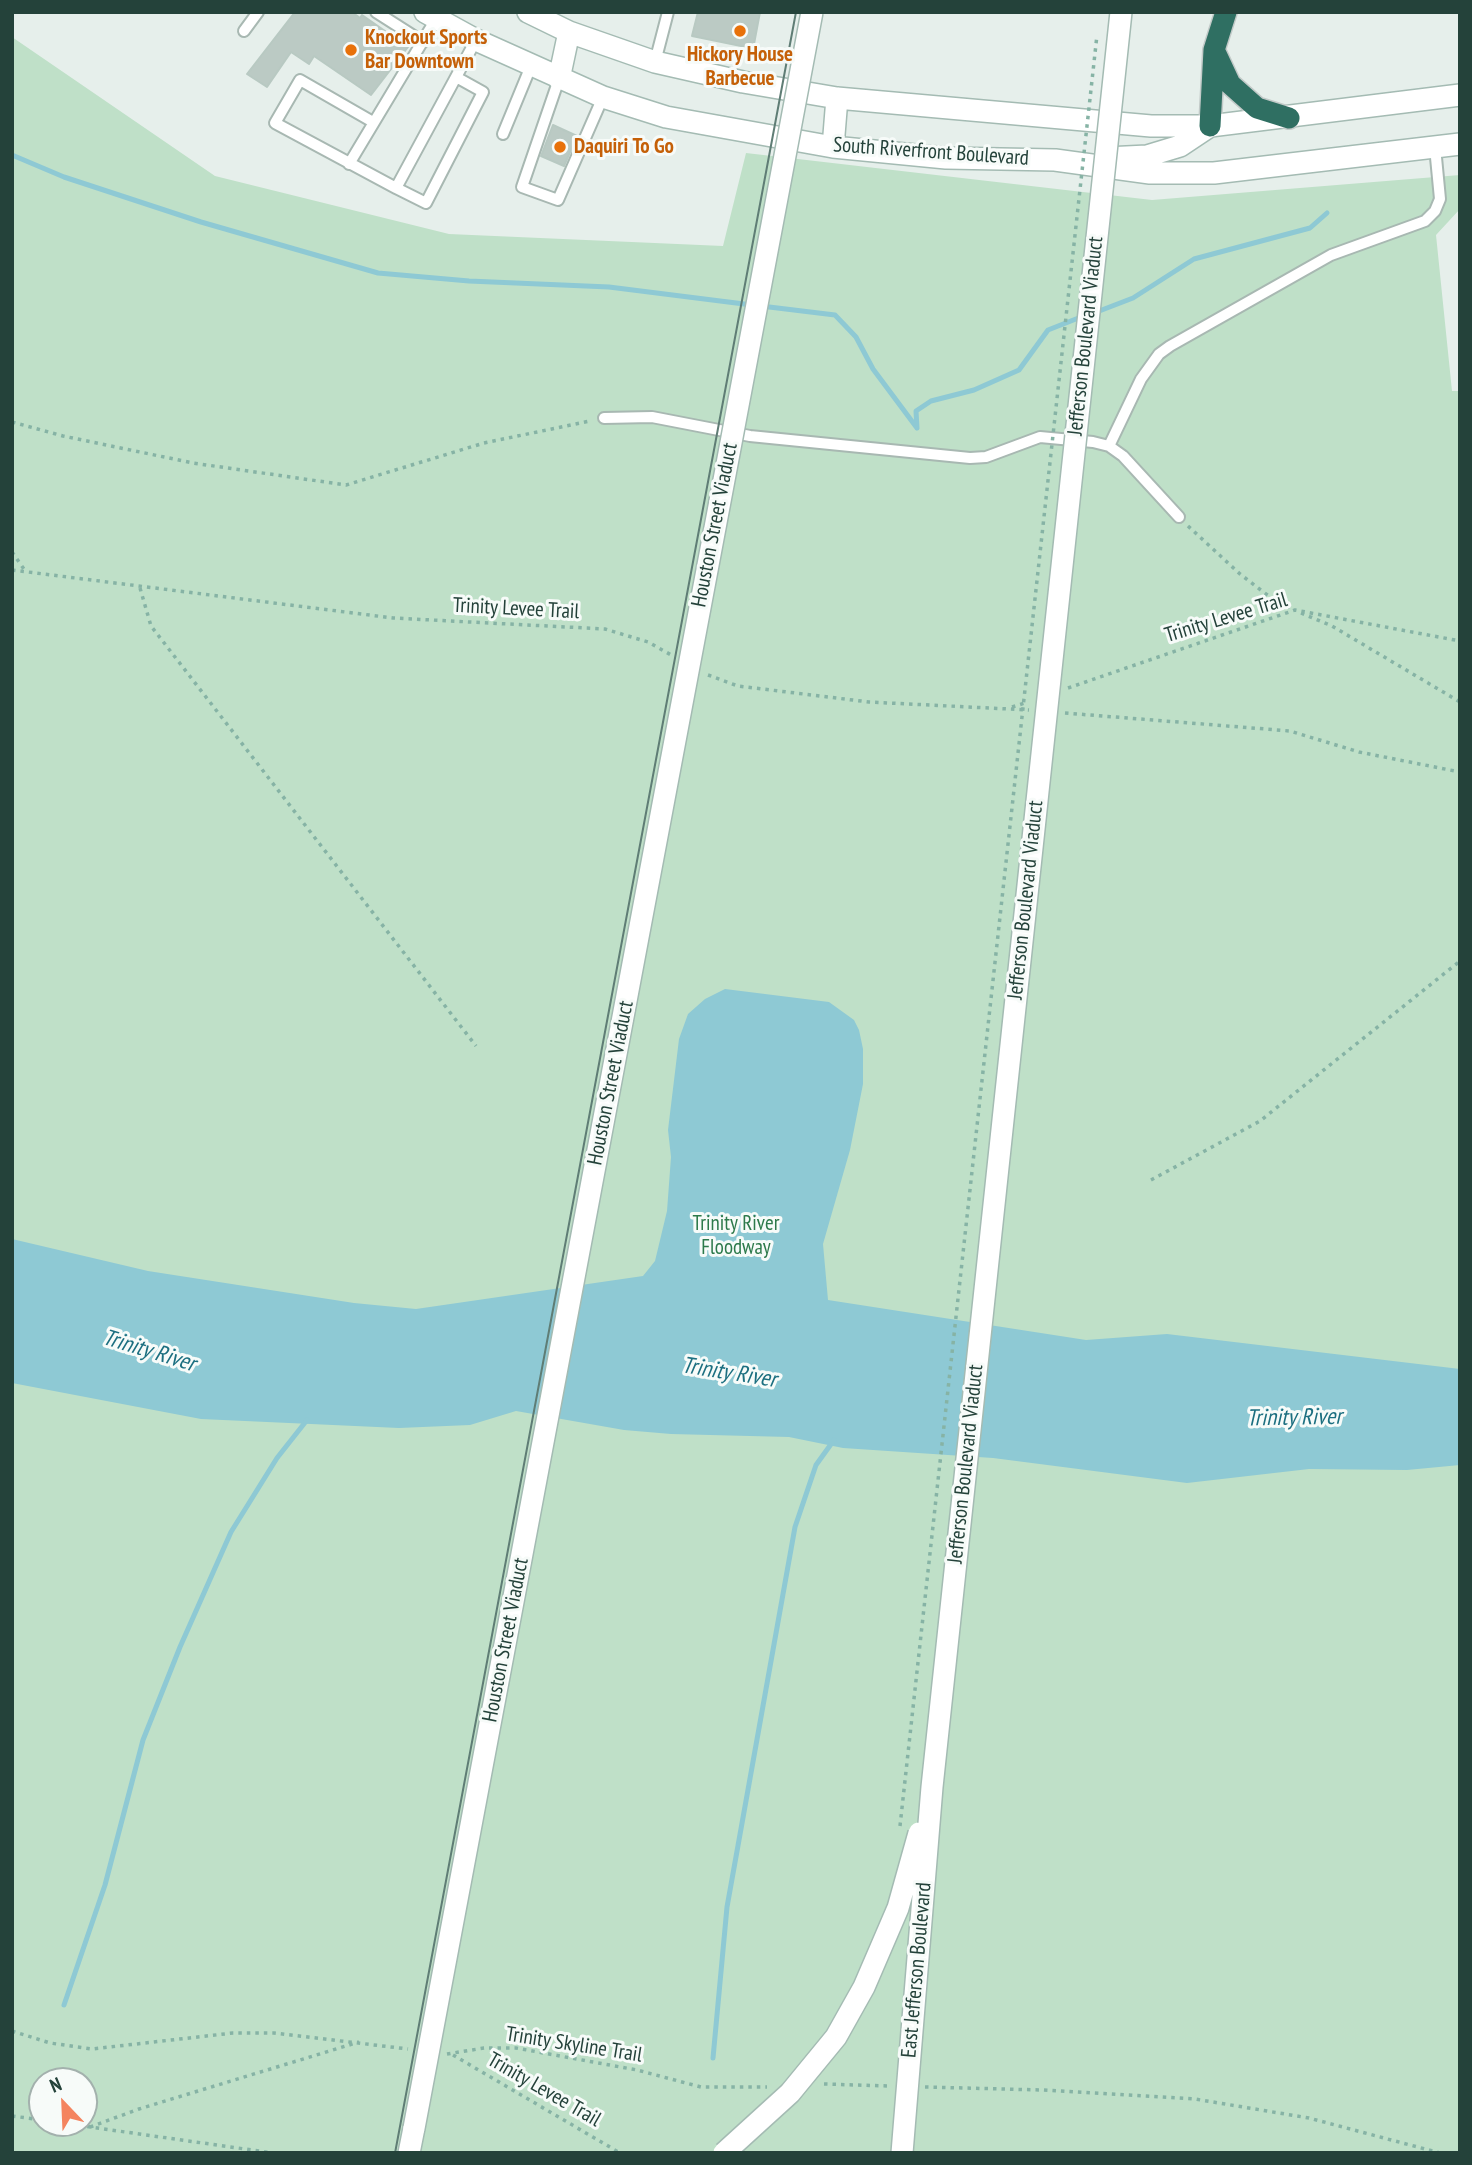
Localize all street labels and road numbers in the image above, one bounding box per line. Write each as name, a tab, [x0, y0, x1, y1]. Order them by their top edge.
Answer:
street label: South Riverfront Boulevard	[832, 133, 1030, 171]
street label: Jefferson Boulevard Viaduct	[1063, 235, 1109, 437]
street label: Houston Street Viaduct	[687, 441, 743, 609]
street label: Trinity Levee Trail	[1162, 587, 1290, 649]
street label: Trinity Levee Trail	[452, 593, 580, 625]
street label: Jefferson Boulevard Viaduct	[1003, 799, 1049, 1001]
street label: Houston Street Viaduct	[583, 999, 639, 1167]
street label: Jefferson Boulevard Viaduct	[943, 1363, 989, 1565]
street label: Houston Street Viaduct	[478, 1556, 534, 1724]
street label: East Jefferson Boulevard	[897, 1881, 937, 2059]
street label: Trinity Skyline Trail	[504, 2022, 644, 2068]
street label: Trinity Levee Trail	[483, 2047, 605, 2133]

